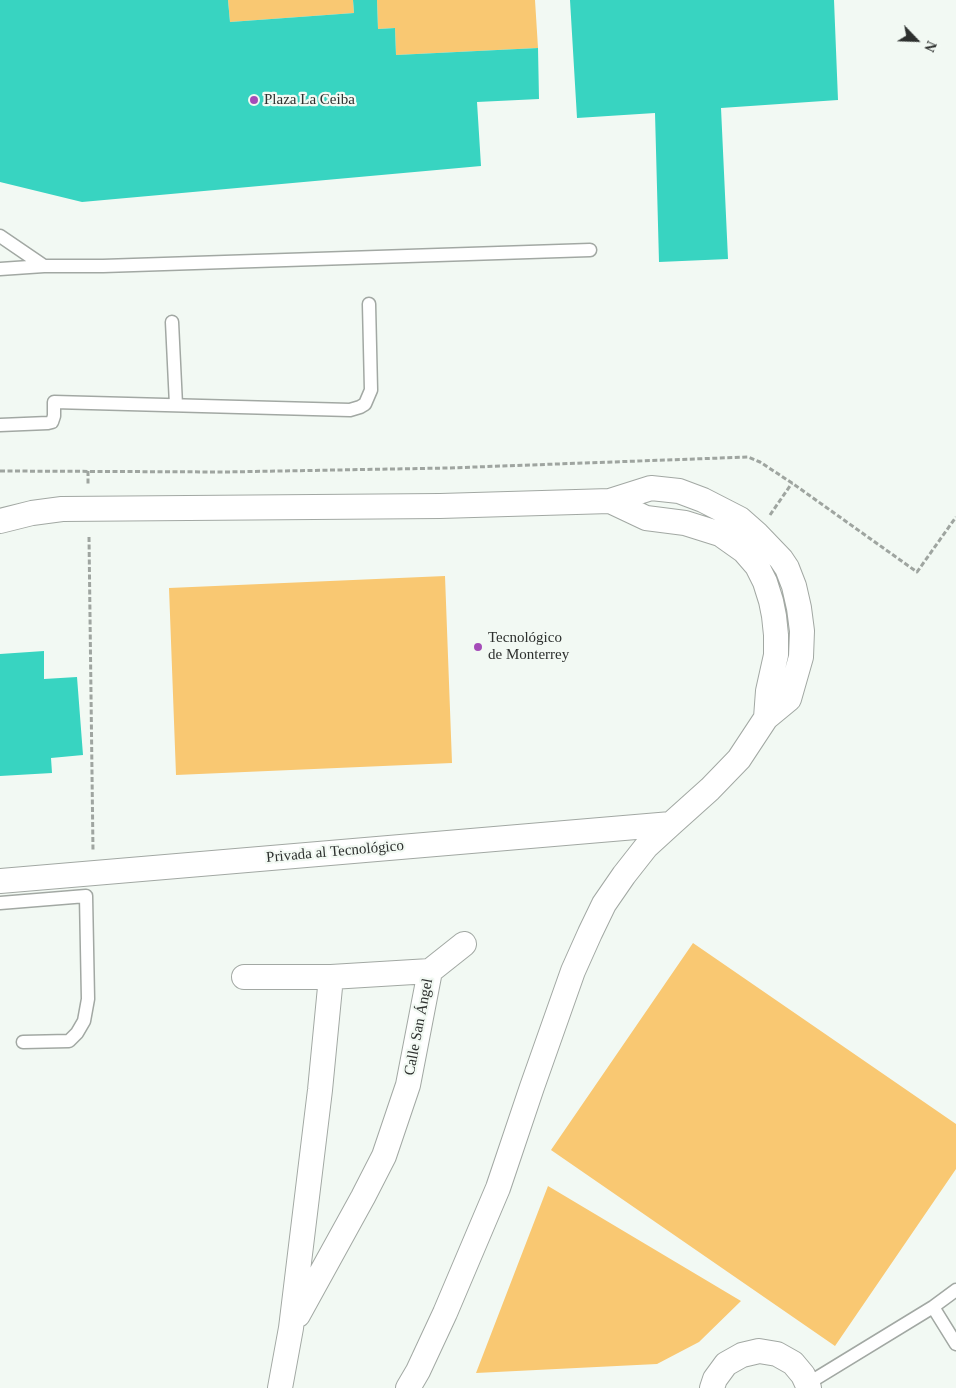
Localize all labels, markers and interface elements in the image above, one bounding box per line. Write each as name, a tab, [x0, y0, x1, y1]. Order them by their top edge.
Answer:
north arrow	[891, 15, 941, 65]
text: N	[921, 39, 939, 54]
place label: Plaza La Ceiba	[264, 91, 355, 109]
marker: Plaza La Ceiba	[248, 94, 260, 106]
place label: Tecnológico de Monterrey	[488, 629, 569, 664]
marker: Tecnológico de Monterrey	[472, 641, 484, 653]
street label: Privada al Tecnológico	[265, 837, 405, 867]
street label: Calle San Ángel	[401, 977, 437, 1077]

